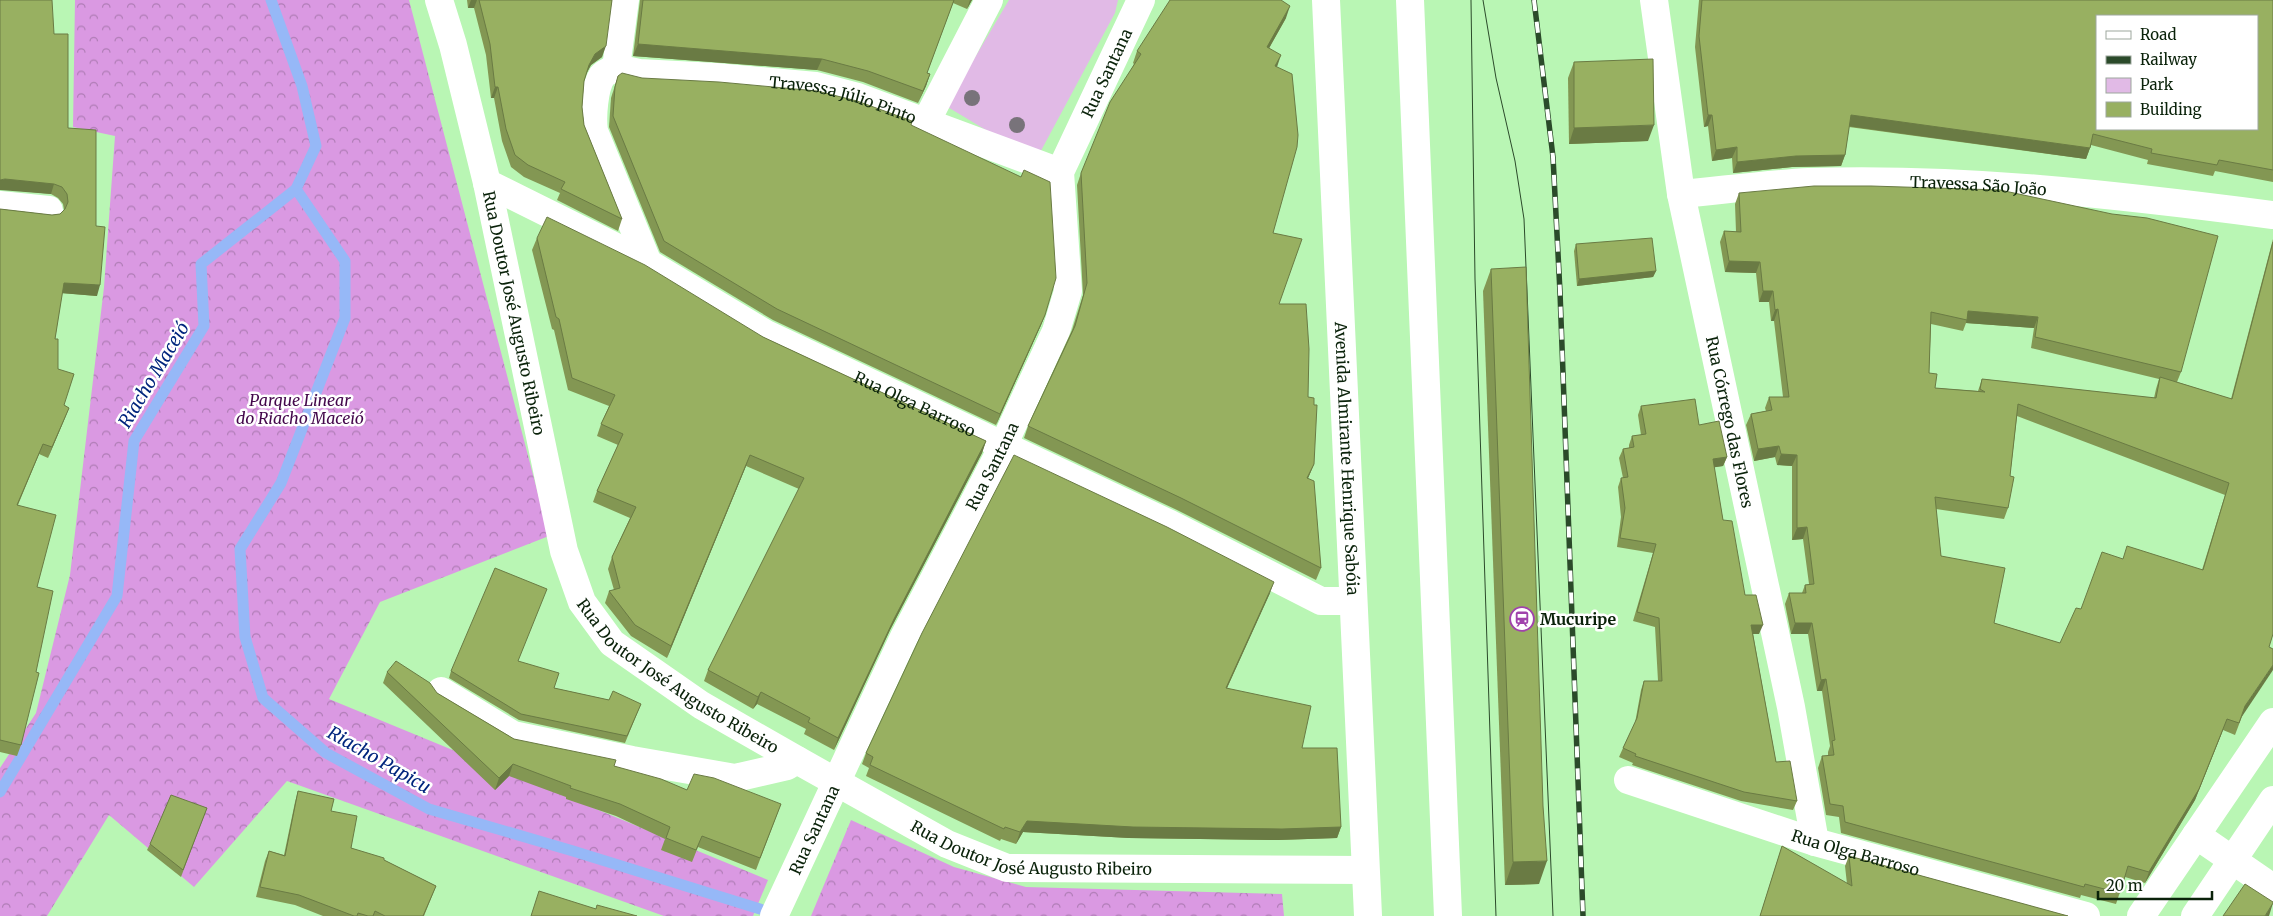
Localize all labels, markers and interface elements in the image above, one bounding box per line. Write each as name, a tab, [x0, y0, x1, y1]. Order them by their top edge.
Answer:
legend	[2096, 15, 2258, 130]
street label: Rua Santana	[1077, 25, 1136, 121]
text: Road	[2140, 25, 2176, 44]
text: Railway	[2140, 50, 2197, 69]
street label: Travessa Júlio Pinto	[768, 72, 919, 128]
text: Park	[2140, 75, 2174, 94]
text: Building	[2140, 100, 2202, 119]
street label: Travessa São João	[1910, 172, 2047, 199]
street label: Rua Doutor José Augusto Ribeiro	[479, 189, 550, 437]
water label: Riacho Maceió	[113, 318, 194, 432]
street label: Avenida Almirante Henrique Sabóia	[1331, 320, 1363, 596]
street label: Rua Córrego das Flores	[1702, 334, 1758, 510]
street label: Rua Olga Barroso	[851, 367, 979, 441]
park label: Parque Linear do Riacho Maceió	[236, 390, 364, 428]
street label: Rua Santana	[961, 419, 1023, 514]
street label: Rua Doutor José Augusto Ribeiro	[573, 595, 782, 757]
station icon: Mucuripe	[1509, 606, 1535, 632]
place label: Mucuripe	[1540, 609, 1617, 629]
water label: Riacho Papicu	[324, 721, 435, 798]
street label: Rua Santana	[785, 782, 844, 878]
street label: Rua Doutor José Augusto Ribeiro	[907, 816, 1152, 879]
street label: Rua Olga Barroso	[1789, 825, 1922, 880]
scale bar	[2098, 868, 2212, 900]
text: 20 m	[2106, 876, 2143, 895]

